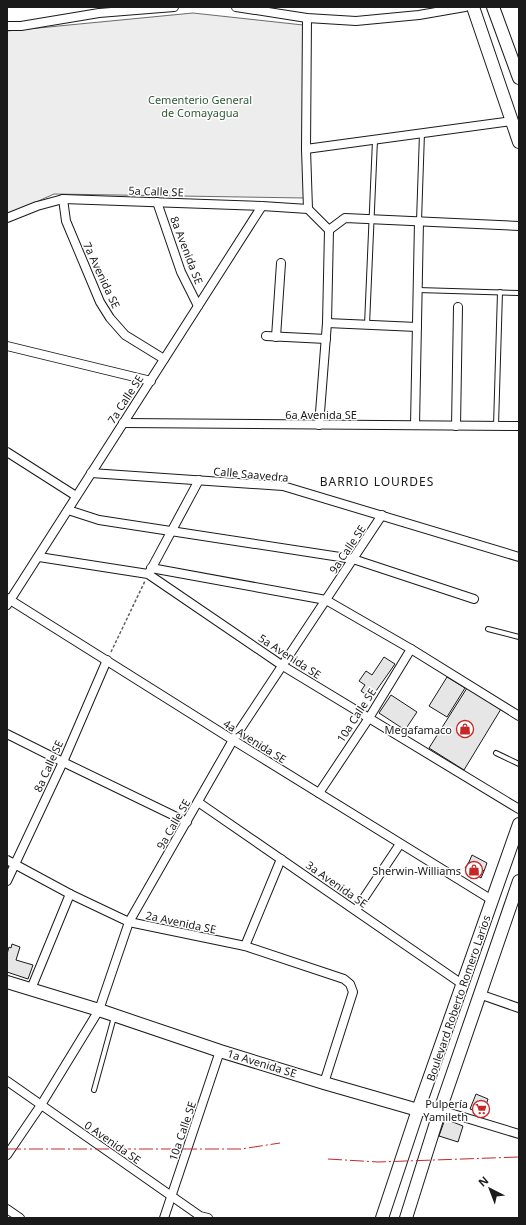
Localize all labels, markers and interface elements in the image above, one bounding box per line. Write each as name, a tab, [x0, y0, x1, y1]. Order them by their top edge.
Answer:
park label: Cementerio General de Comayagua	[148, 92, 252, 120]
street label: 5a Calle SE	[128, 183, 184, 199]
street label: 8a Avenida SE	[167, 214, 207, 286]
street label: 7a Avenida SE	[80, 239, 124, 311]
street label: 7a Calle SE	[104, 372, 146, 426]
street label: 6a Avenida SE	[285, 407, 357, 422]
street label: Calle Saavedra	[213, 463, 289, 485]
district label: BARRIO LOURDES	[320, 473, 434, 490]
street label: 9a Calle SE	[325, 522, 369, 576]
street label: 5a Avenida SE	[256, 630, 324, 682]
street label: 10a Calle SE	[333, 685, 379, 745]
street label: 4a Avenida SE	[221, 716, 289, 766]
shop icon: Megafamaco	[455, 719, 475, 739]
place label: Megafamaco	[385, 722, 452, 737]
street label: 8a Calle SE	[30, 738, 66, 794]
street label: 9a Calle SE	[153, 796, 193, 852]
street label: 3a Avenida SE	[303, 857, 371, 911]
shop icon: Sherwin-Williams	[464, 860, 484, 880]
place label: Sherwin-Williams	[372, 863, 461, 878]
street label: 2a Avenida SE	[144, 907, 218, 937]
street label: Boulevard Roberto Romero Larios	[422, 913, 494, 1083]
street label: 1a Avenida SE	[226, 1045, 298, 1081]
place label: Pulpería Yamileth	[423, 1096, 468, 1124]
street label: 10a Calle SE	[165, 1099, 199, 1163]
supermarket icon: Pulpería Yamileth	[471, 1099, 491, 1119]
street label: 0 Avenida SE	[82, 1117, 144, 1167]
north arrow	[470, 1169, 510, 1209]
text: N	[475, 1173, 491, 1190]

